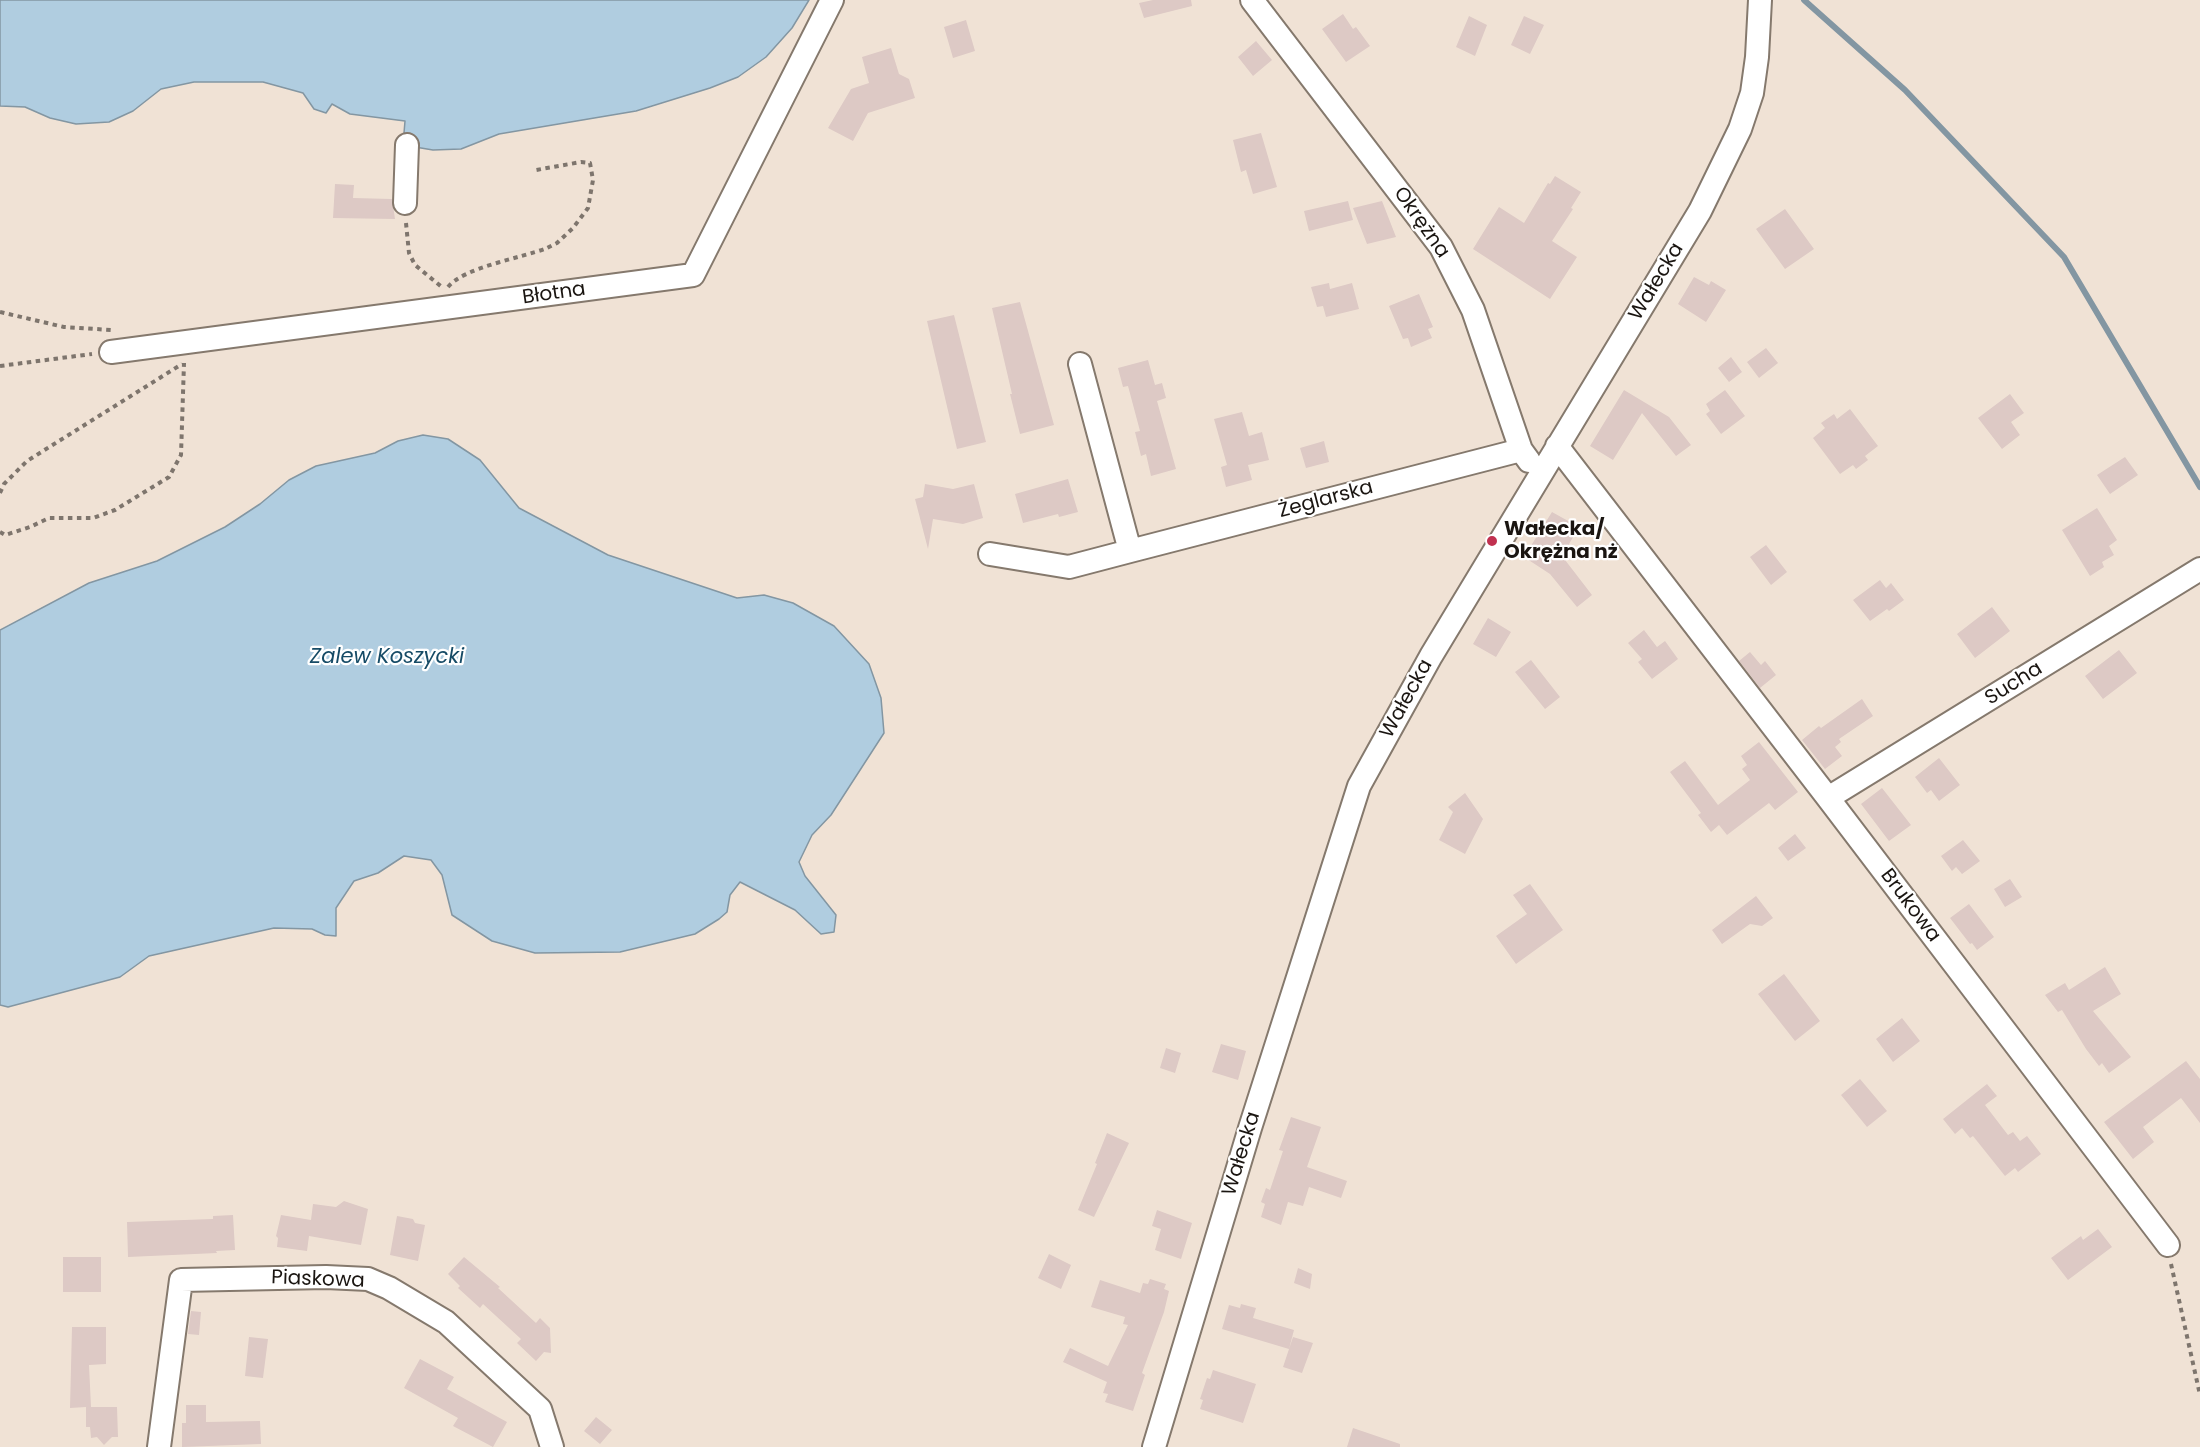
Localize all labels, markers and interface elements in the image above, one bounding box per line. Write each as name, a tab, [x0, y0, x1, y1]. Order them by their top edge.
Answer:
street label: Okrężna	[1388, 183, 1454, 263]
street label: Wałecka	[1624, 239, 1690, 325]
street label: Błotna	[521, 278, 587, 310]
street label: Żeglarska	[1276, 476, 1376, 524]
place label: Wałecka/ Okrężna nż	[1504, 518, 1618, 565]
marker: Wałecka/ Okrężna nż	[1485, 534, 1499, 548]
water label: Zalew Koszycki	[310, 645, 464, 671]
street label: Wałecka	[1376, 655, 1438, 743]
street label: Sucha	[1981, 657, 2047, 711]
street label: Brukowa	[1875, 865, 1945, 947]
street label: Wałecka	[1218, 1109, 1266, 1199]
street label: Piaskowa	[271, 1266, 365, 1294]

